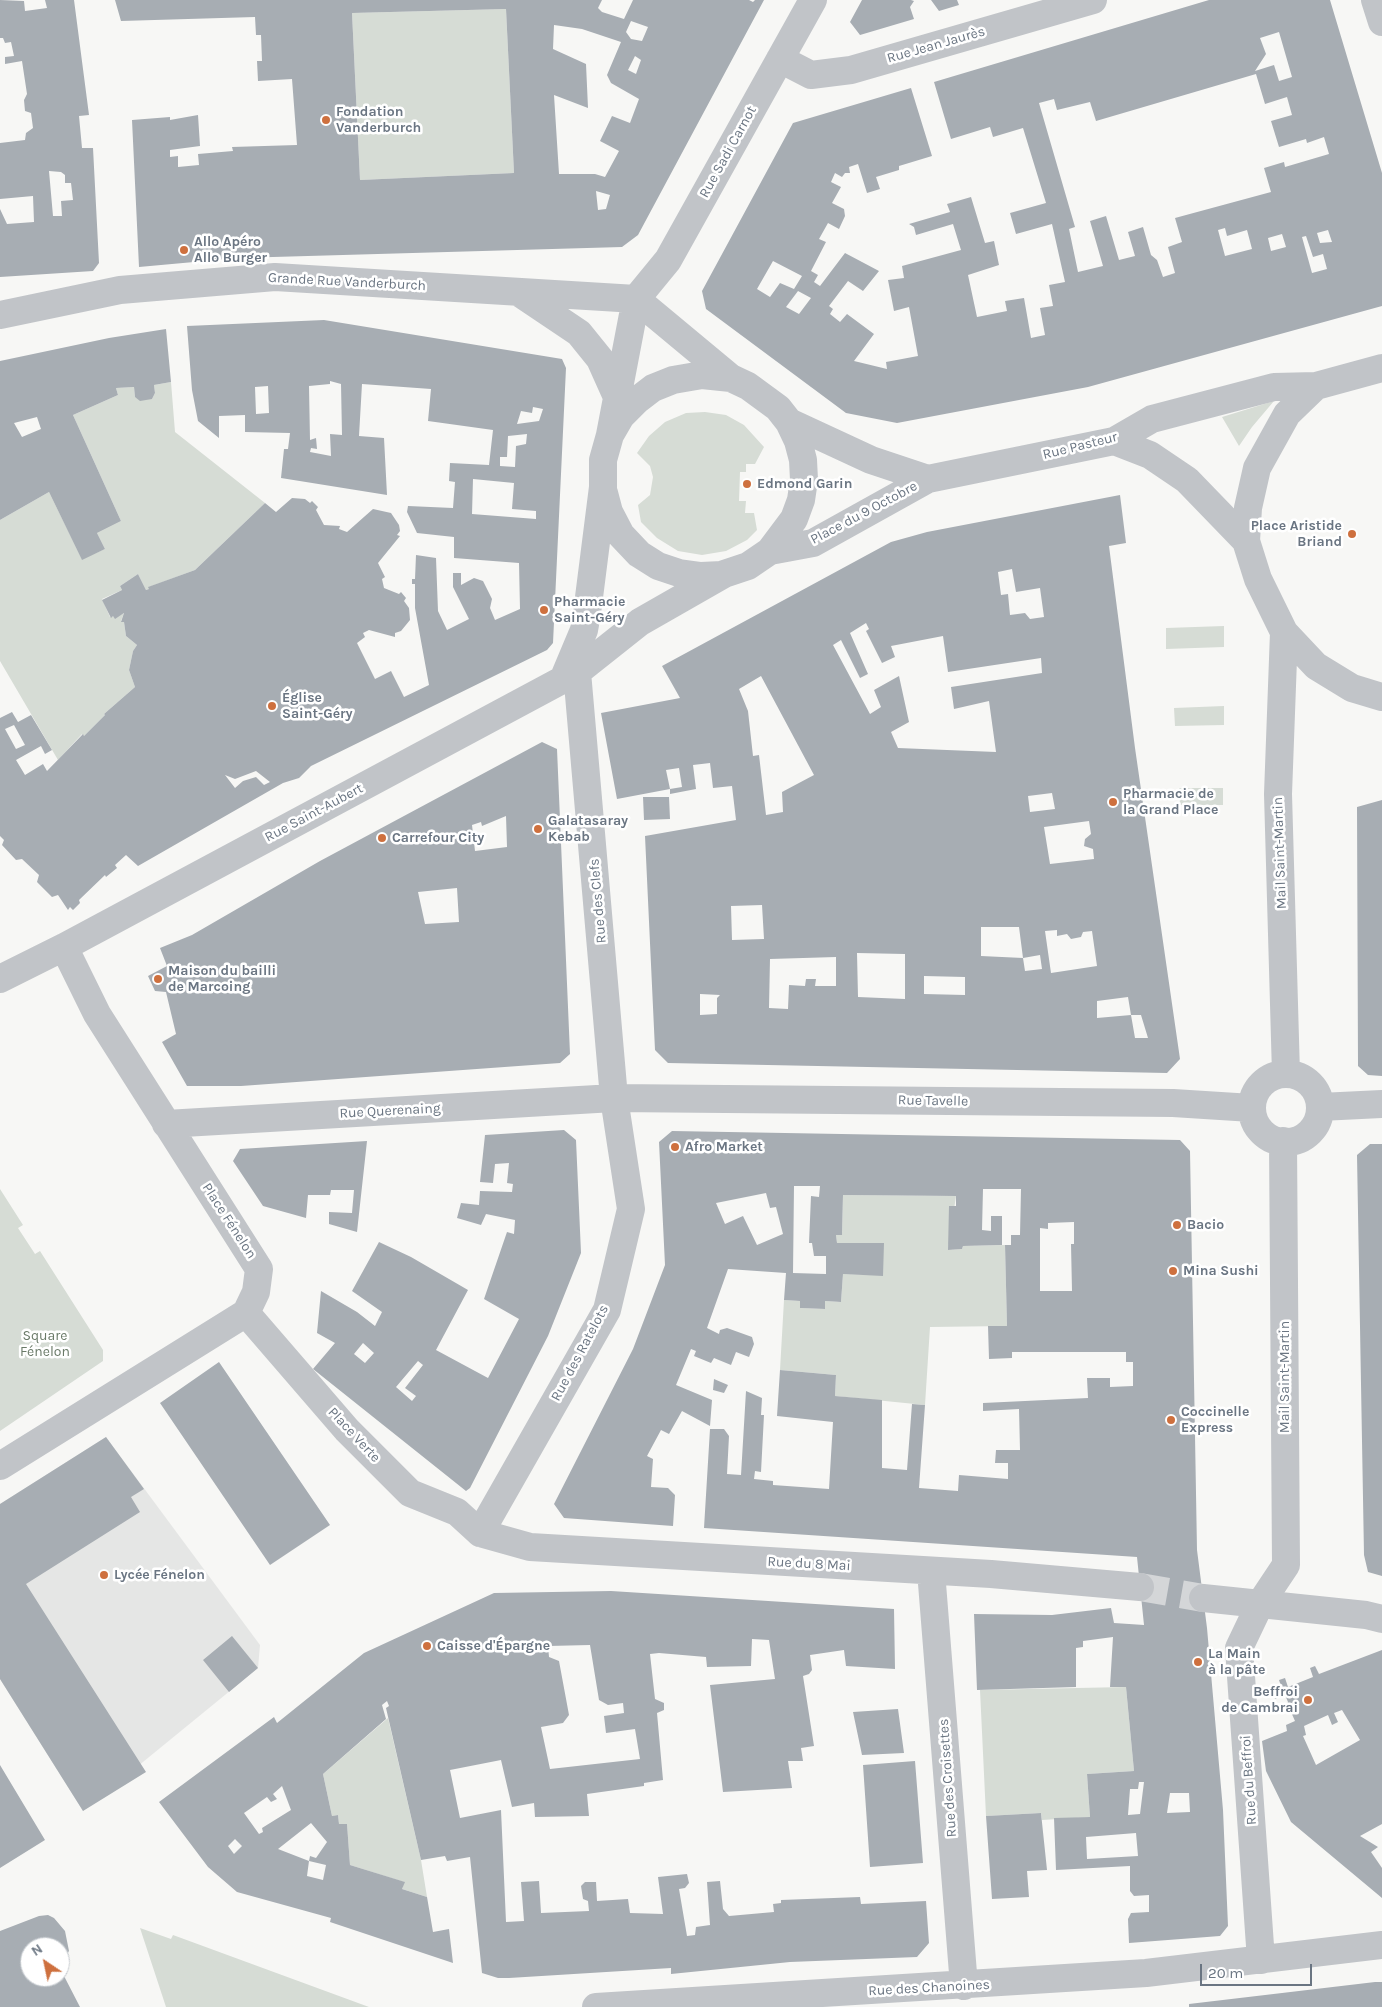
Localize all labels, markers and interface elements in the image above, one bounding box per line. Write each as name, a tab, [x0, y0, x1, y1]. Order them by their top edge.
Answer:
street label: Rue Jean Jaurès	[885, 23, 987, 67]
street label: Rue Sadi Carnot	[696, 103, 760, 201]
place label: Fondation Vanderburch	[336, 104, 421, 136]
marker: Fondation Vanderburch	[320, 114, 332, 126]
place label: Allo Apéro Allo Burger	[194, 234, 267, 266]
marker: Allo Apéro Allo Burger	[178, 244, 190, 256]
street label: Grande Rue Vanderburch	[268, 269, 426, 295]
street label: Rue Pasteur	[1041, 429, 1119, 463]
place label: Edmond Garin	[757, 476, 852, 492]
marker: Edmond Garin	[741, 478, 753, 490]
street label: Place du 9 Octobre	[808, 478, 920, 548]
place label: Place Aristide Briand	[1251, 518, 1342, 550]
marker: Place Aristide Briand	[1346, 528, 1358, 540]
place label: Pharmacie Saint-Géry	[554, 594, 625, 626]
marker: Pharmacie Saint-Géry	[538, 604, 550, 616]
place label: Église Saint-Géry	[282, 690, 353, 722]
marker: Église Saint-Géry	[266, 700, 278, 712]
street label: Rue Saint-Aubert	[262, 780, 366, 846]
place label: Pharmacie de la Grand Place	[1123, 786, 1218, 819]
marker: Pharmacie de la Grand Place	[1107, 796, 1119, 808]
street label: Mail Saint-Martin	[1270, 797, 1290, 909]
place label: Galatasaray Kebab	[548, 813, 628, 846]
marker: Galatasaray Kebab	[532, 823, 544, 835]
place label: Carrefour City	[392, 830, 484, 846]
marker: Carrefour City	[376, 832, 388, 844]
street label: Rue des Clefs	[586, 858, 610, 944]
place label: Maison du bailli de Marcoing	[168, 963, 276, 996]
marker: Maison du bailli de Marcoing	[152, 973, 164, 985]
street label: Rue Tavelle	[898, 1092, 968, 1110]
street label: Rue Querenaing	[339, 1100, 441, 1122]
place label: Afro Market	[685, 1139, 763, 1155]
marker: Afro Market	[669, 1141, 681, 1153]
street label: Place Fénelon	[198, 1180, 260, 1262]
place label: Bacio	[1187, 1217, 1224, 1233]
marker: Bacio	[1171, 1219, 1183, 1231]
place label: Mina Sushi	[1183, 1263, 1259, 1279]
marker: Mina Sushi	[1167, 1265, 1179, 1277]
street label: Rue des Ratelots	[548, 1302, 612, 1404]
street label: Mail Saint-Martin	[1277, 1321, 1293, 1433]
park label: Square Fénelon	[20, 1328, 70, 1360]
street label: Place Verte	[324, 1404, 384, 1466]
place label: Coccinelle Express	[1181, 1404, 1249, 1436]
marker: Coccinelle Express	[1165, 1414, 1177, 1426]
street label: Rue du 8 Mai	[767, 1553, 851, 1575]
place label: Lycée Fénelon	[114, 1567, 205, 1583]
marker: Lycée Fénelon	[98, 1569, 110, 1581]
place label: Caisse d'Épargne	[437, 1638, 550, 1654]
marker: Caisse d'Épargne	[421, 1640, 433, 1652]
place label: La Main à la pâte	[1208, 1646, 1265, 1678]
marker: La Main à la pâte	[1192, 1656, 1204, 1668]
place label: Beffroi de Cambrai	[1221, 1684, 1298, 1716]
marker: Beffroi de Cambrai	[1302, 1694, 1314, 1706]
street label: Rue des Croisettes	[935, 1718, 961, 1838]
street label: Rue du Beffroi	[1237, 1735, 1261, 1825]
north arrow	[20, 1937, 70, 1987]
text: N	[28, 1940, 46, 1960]
scale bar	[1202, 1954, 1314, 1986]
text: 20 m	[1208, 1964, 1243, 1982]
street label: Rue des Chanoines	[868, 1976, 990, 2000]

